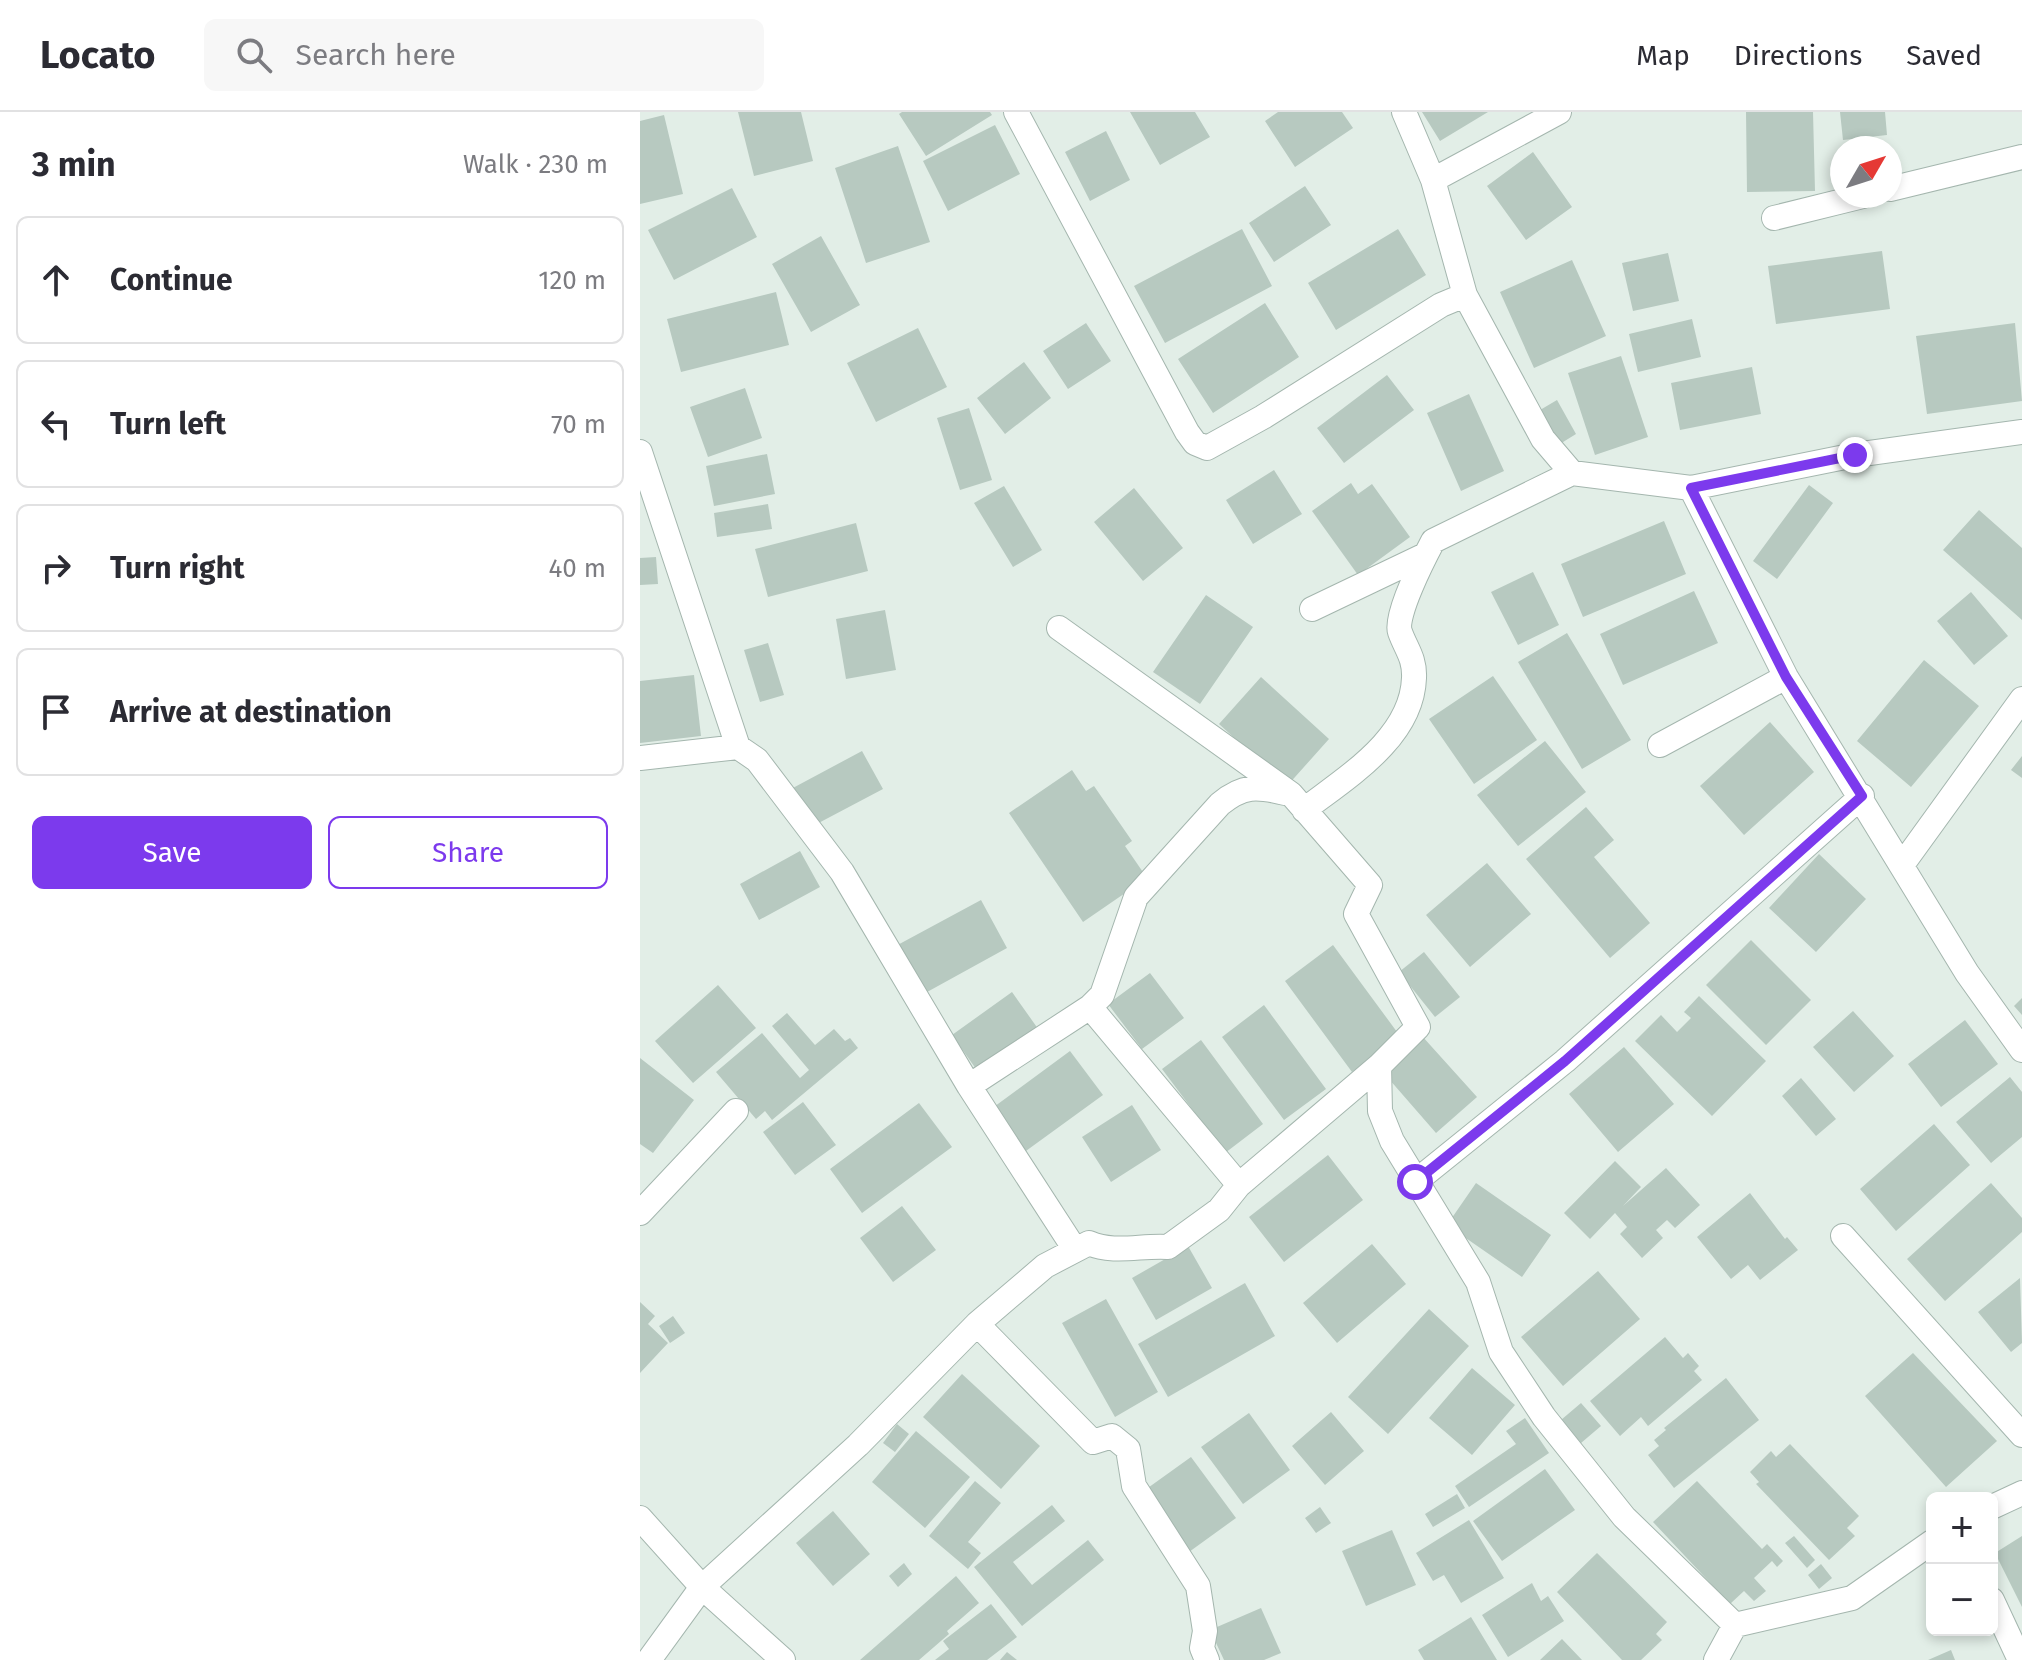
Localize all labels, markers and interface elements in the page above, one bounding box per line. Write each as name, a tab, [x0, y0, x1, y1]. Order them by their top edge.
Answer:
search box	[204, 19, 764, 91]
text: Locato	[40, 32, 156, 78]
icon: search	[232, 33, 276, 77]
text: Search here	[296, 37, 456, 73]
text: Map	[1636, 39, 1690, 72]
text: Directions	[1734, 39, 1862, 72]
text: Saved	[1906, 39, 1982, 72]
north arrow	[1830, 136, 1902, 208]
text: 3 min	[32, 144, 116, 185]
text: Walk · 230 m	[463, 149, 608, 180]
icon: ahead	[34, 258, 78, 302]
text: Continue	[110, 262, 233, 298]
text: 120 m	[538, 265, 606, 296]
icon: left	[34, 402, 78, 446]
text: Turn left	[110, 406, 226, 442]
text: 70 m	[551, 409, 606, 440]
route end	[1837, 437, 1873, 473]
icon: right	[34, 546, 78, 590]
text: Turn right	[110, 550, 245, 586]
text: 40 m	[548, 553, 606, 584]
icon: arrive	[34, 690, 78, 734]
text: Arrive at destination	[110, 694, 392, 730]
button: Save	[32, 816, 312, 889]
button: Share	[328, 816, 608, 889]
route start	[1397, 1164, 1433, 1200]
map controls	[1926, 1492, 1998, 1636]
button: +	[1926, 1492, 1998, 1564]
button: −	[1926, 1564, 1998, 1636]

